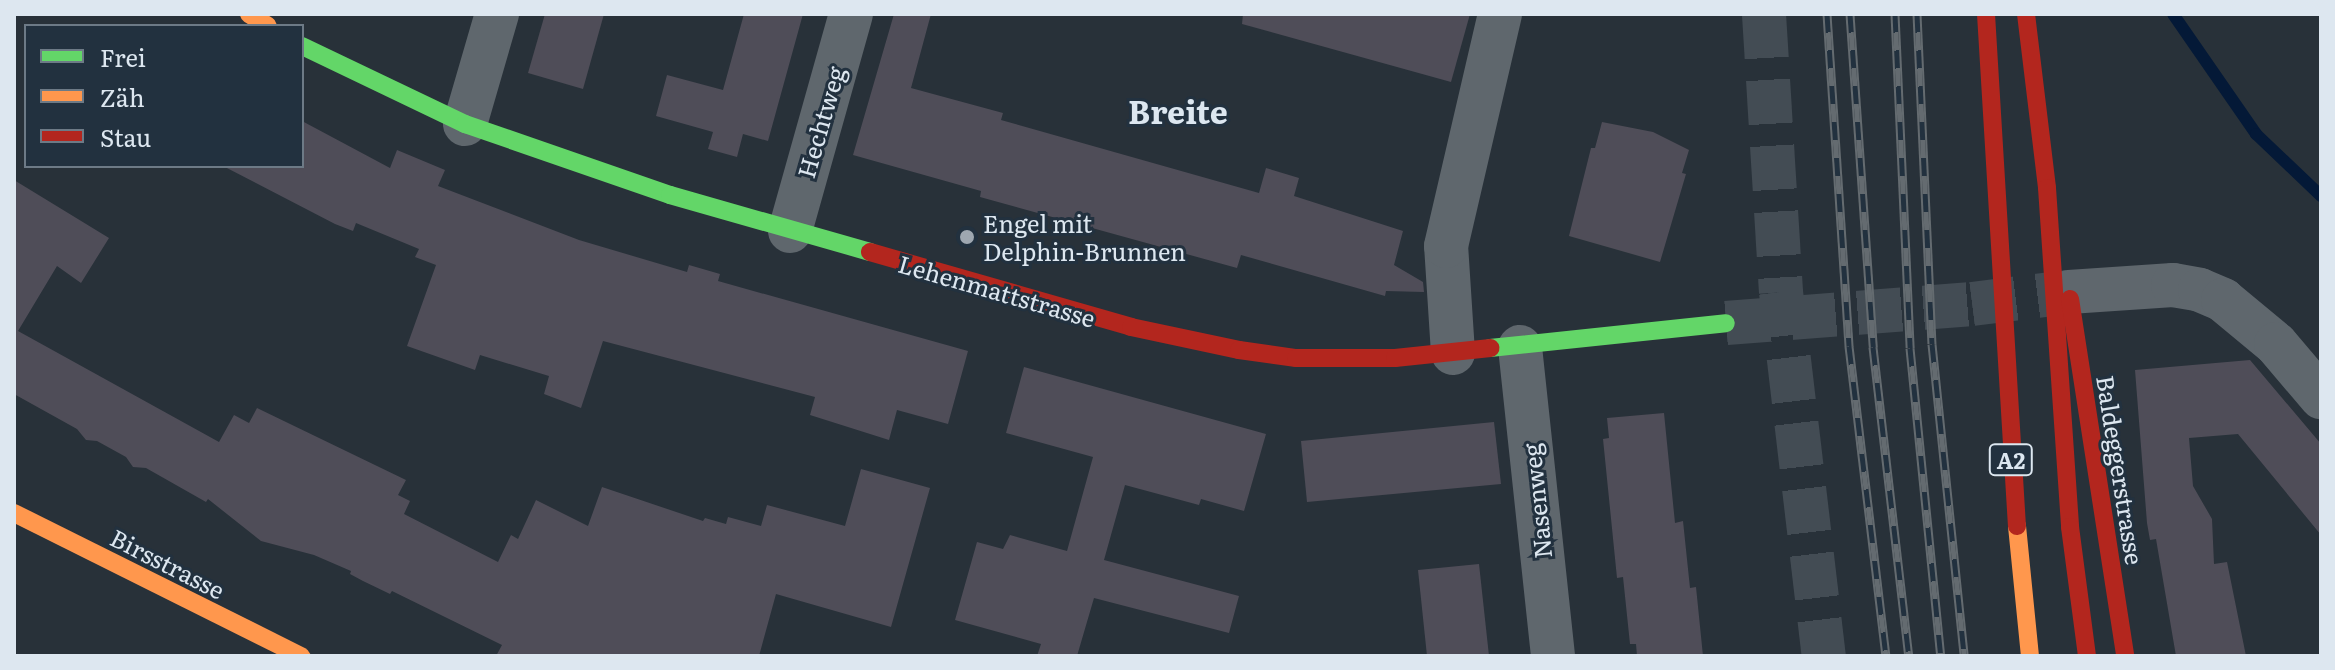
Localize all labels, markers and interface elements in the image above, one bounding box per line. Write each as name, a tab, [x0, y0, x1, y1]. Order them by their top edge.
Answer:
legend	[24, 24, 304, 168]
text: Frei	[100, 39, 146, 74]
street label: Hechtweg	[790, 63, 850, 181]
text: Zäh	[100, 79, 145, 114]
district label: Breite	[1128, 91, 1228, 129]
text: Stau	[100, 119, 151, 154]
place label: Engel mit Delphin-Brunnen	[983, 209, 1186, 265]
marker: Engel mit Delphin-Brunnen	[958, 228, 976, 246]
street label: Lehenmattstrasse	[895, 248, 1099, 332]
street label: Baldeggerstrasse	[2092, 373, 2150, 567]
street label: Nasenweg	[1516, 442, 1556, 560]
road number: A2	[1987, 442, 2035, 478]
street label: Birsstrasse	[106, 522, 230, 604]

